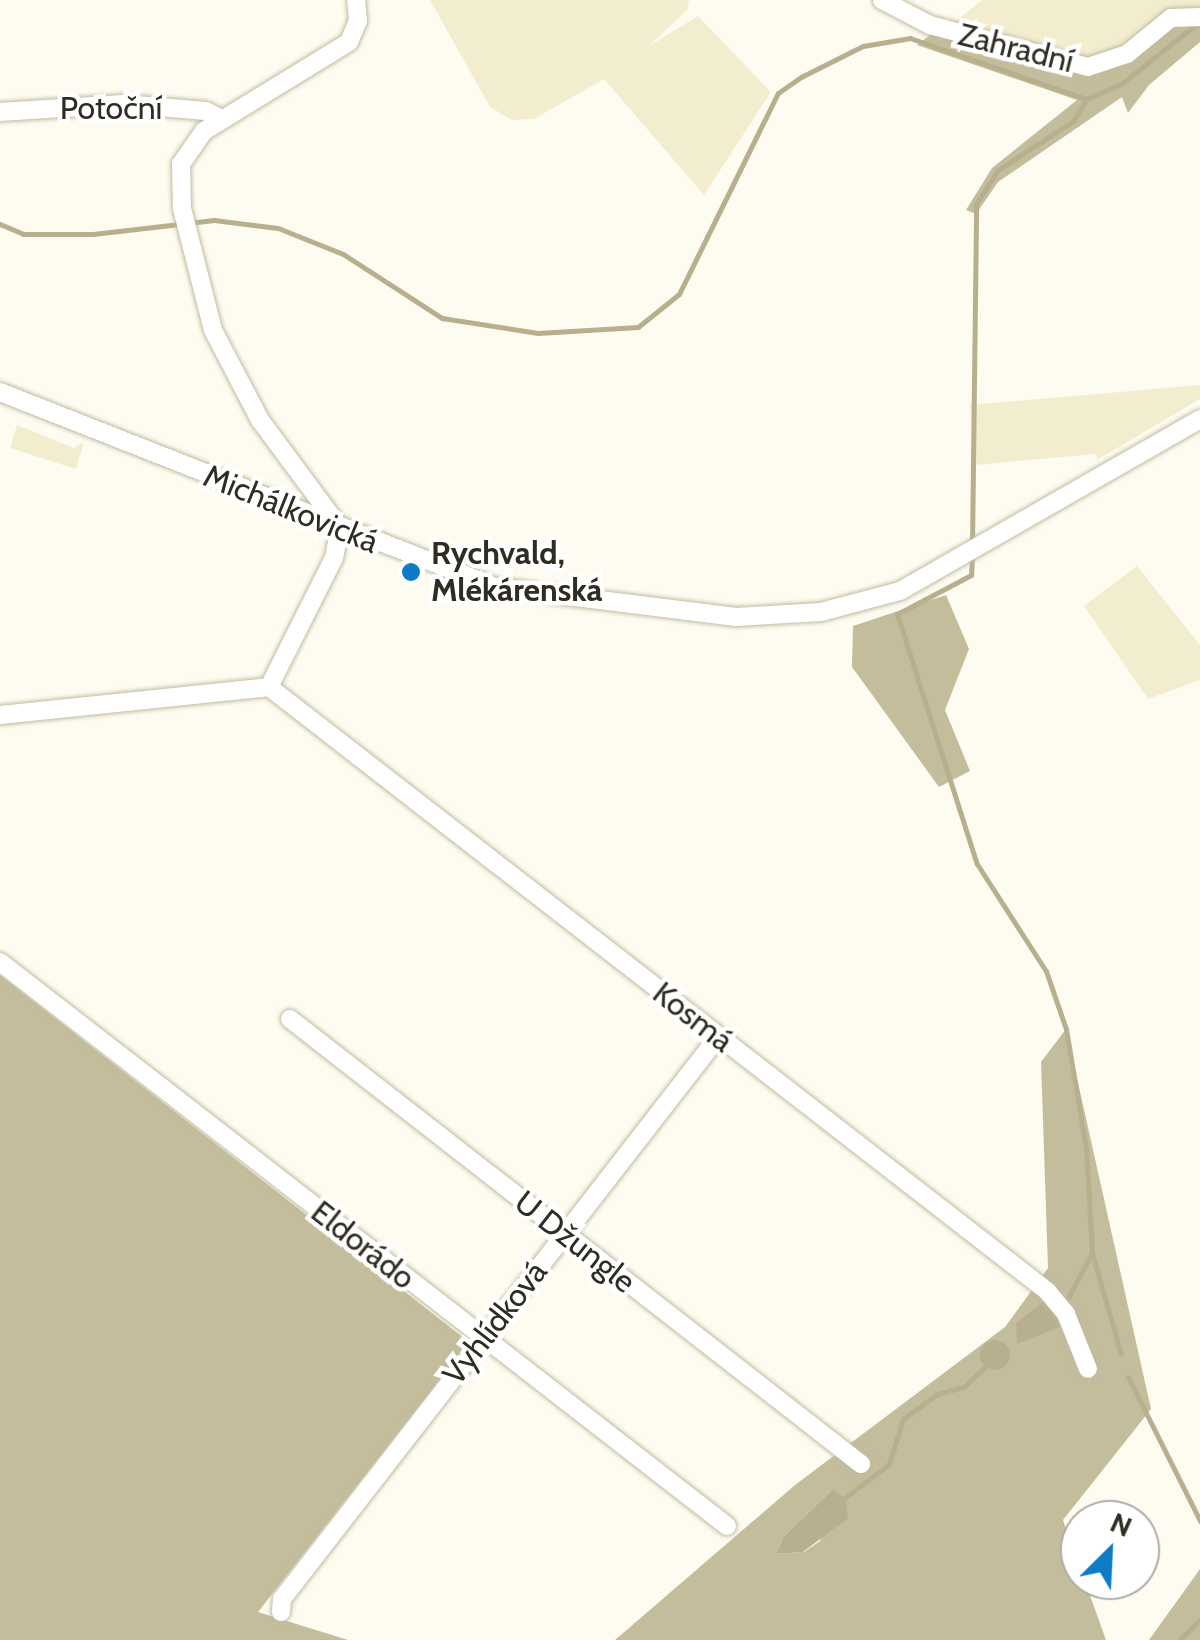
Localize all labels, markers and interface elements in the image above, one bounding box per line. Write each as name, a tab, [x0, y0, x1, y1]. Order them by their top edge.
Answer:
street label: Zahradní	[954, 15, 1078, 81]
street label: Potoční	[60, 89, 162, 127]
street label: Michálkovická	[198, 457, 384, 561]
place label: Rychvald, Mlékárenská	[431, 535, 603, 610]
marker: Rychvald, Mlékárenská	[400, 561, 422, 583]
street label: Kosmá	[645, 974, 741, 1060]
street label: U Džungle	[507, 1183, 643, 1301]
street label: Eldorádo	[303, 1193, 423, 1297]
street label: Vyhlídková	[435, 1253, 555, 1393]
north arrow	[1060, 1500, 1160, 1600]
text: N	[1105, 1505, 1137, 1544]

